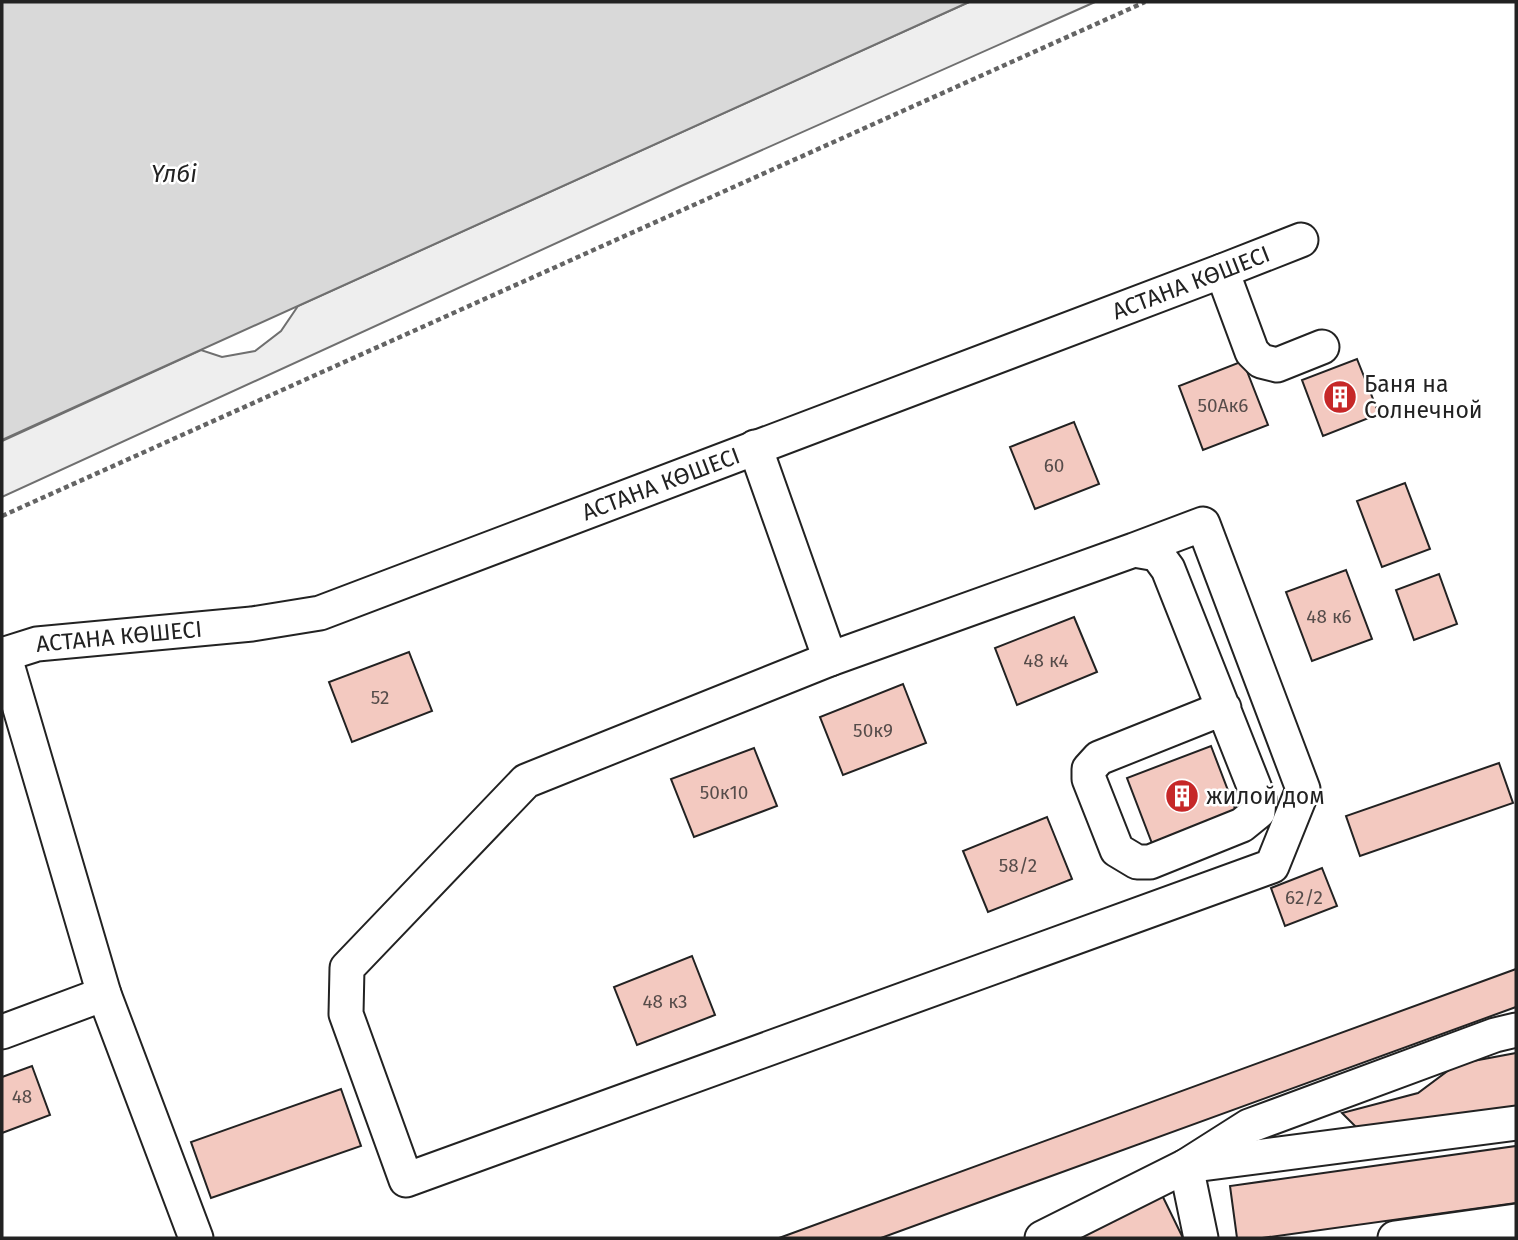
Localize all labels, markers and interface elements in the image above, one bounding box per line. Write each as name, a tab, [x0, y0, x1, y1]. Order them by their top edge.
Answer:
water label: Үлбі	[151, 160, 197, 188]
street label: АСТАНА КӨШЕСІ	[1108, 240, 1274, 325]
place label: Баня на Солнечной	[1364, 370, 1483, 424]
building icon: Баня на Солнечной	[1321, 378, 1359, 416]
house number: 50Ак6	[1198, 394, 1248, 417]
street label: АСТАНА КӨШЕСІ	[578, 441, 744, 526]
house number: 60	[1044, 454, 1064, 477]
house number: 48 к6	[1306, 605, 1352, 628]
street label: АСТАНА КӨШЕСІ	[35, 615, 203, 658]
house number: 48 к4	[1023, 649, 1069, 672]
house number: 52	[371, 686, 389, 709]
house number: 50к9	[853, 719, 893, 742]
building icon: жилой дом	[1163, 777, 1201, 815]
house number: 50к10	[700, 781, 748, 804]
place label: жилой дом	[1206, 782, 1325, 810]
house number: 58/2	[999, 854, 1037, 877]
house number: 62/2	[1285, 886, 1323, 909]
house number: 48 к3	[643, 990, 687, 1013]
house number: 48	[12, 1085, 32, 1108]

